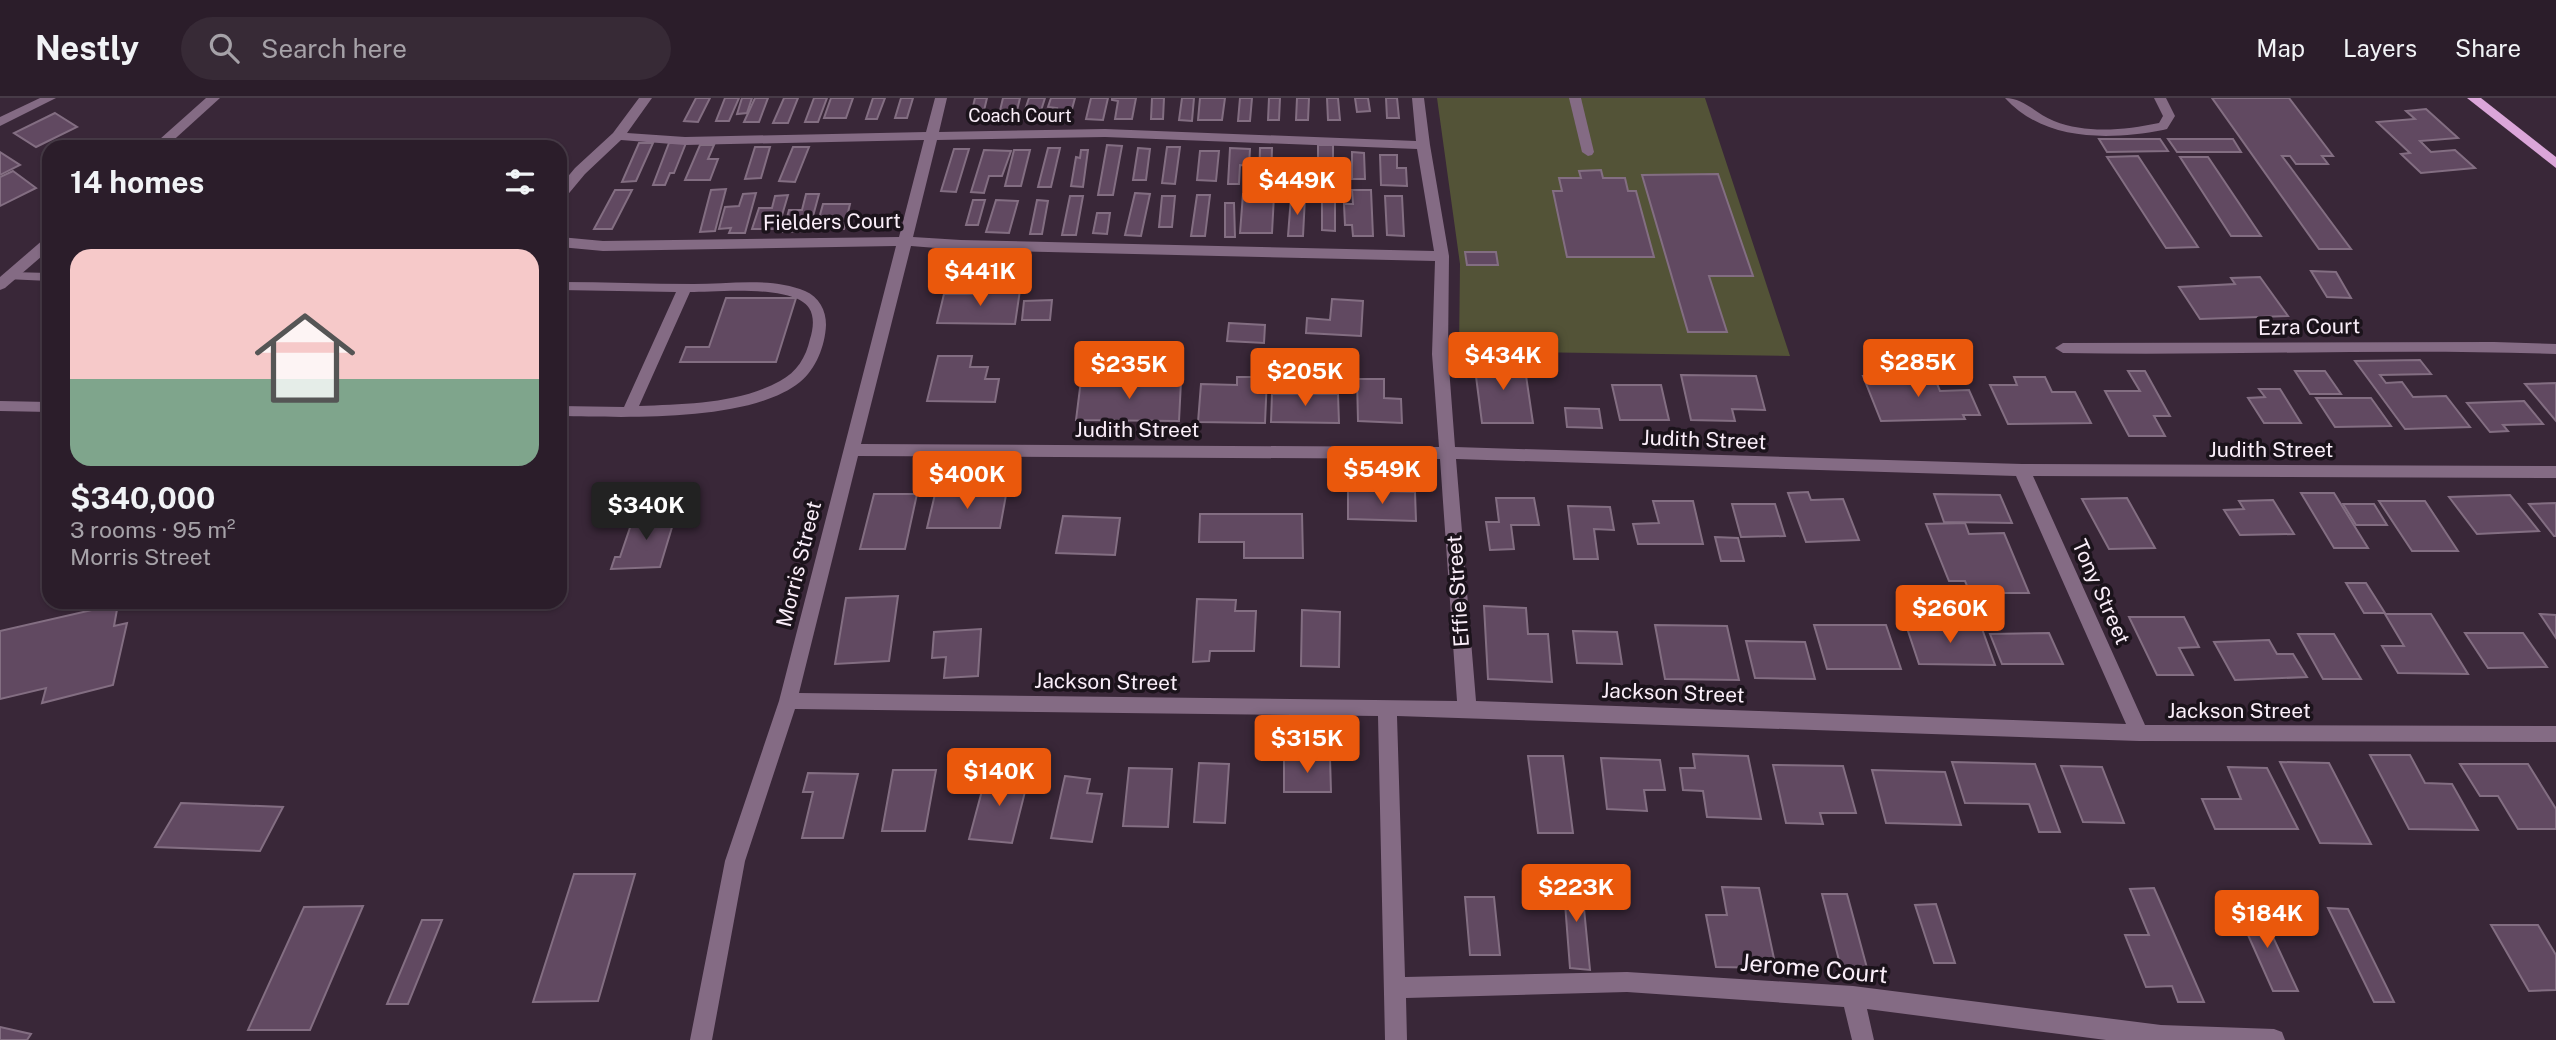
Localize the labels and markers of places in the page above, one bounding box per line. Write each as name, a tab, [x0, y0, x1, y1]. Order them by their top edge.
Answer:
pin: $449K	[1248, 158, 1346, 217]
pin: $441K	[931, 248, 1029, 308]
pin: $434K	[1454, 332, 1552, 392]
pin: $285K	[1869, 340, 1967, 399]
pin: $235K	[1080, 342, 1178, 401]
pin: $205K	[1256, 348, 1354, 408]
pin: $549K	[1333, 446, 1431, 506]
pin: $400K	[918, 452, 1016, 511]
pin: $340K	[597, 482, 695, 542]
pin: $260K	[1901, 586, 1999, 645]
pin: $315K	[1258, 716, 1356, 775]
pin: $140K	[950, 748, 1048, 808]
pin: $223K	[1527, 864, 1625, 924]
pin: $184K	[2218, 890, 2316, 950]

